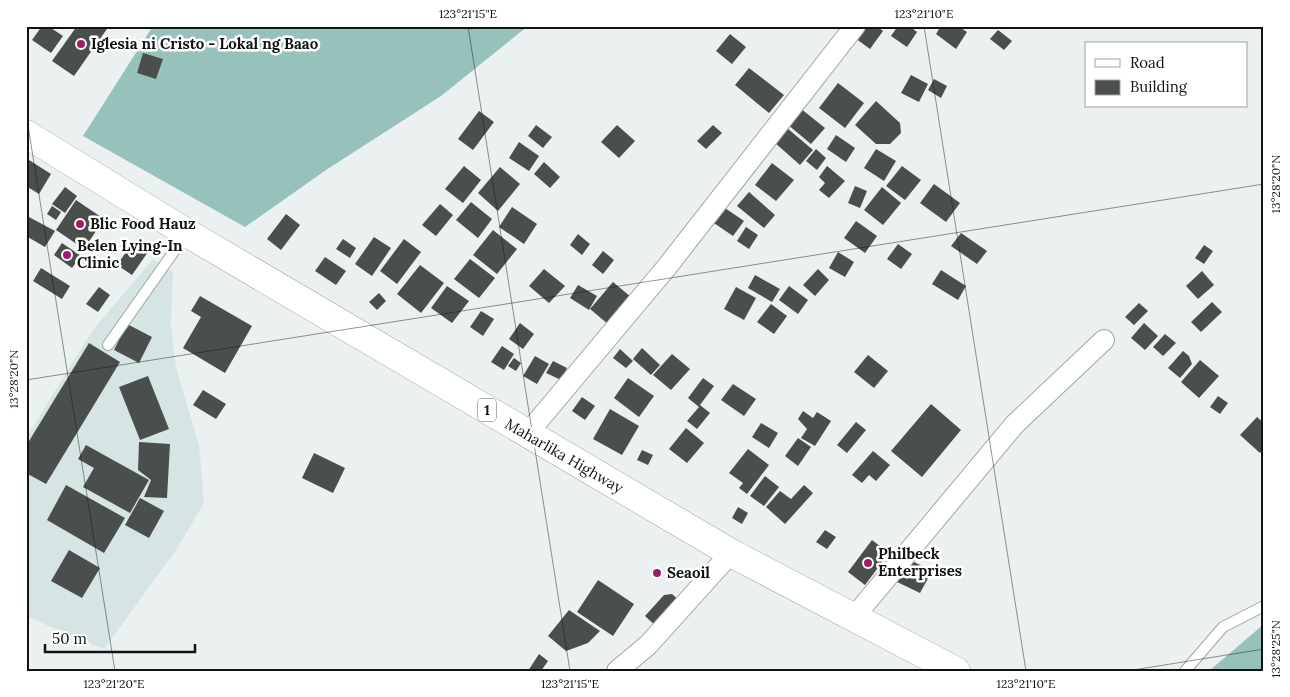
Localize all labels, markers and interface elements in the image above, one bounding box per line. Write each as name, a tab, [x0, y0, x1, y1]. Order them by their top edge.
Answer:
text: 123°21'15"E	[439, 6, 497, 21]
text: 123°21'10"E	[895, 6, 953, 21]
place label: Iglesia ni Cristo - Lokal ng Baao	[91, 34, 319, 53]
marker: Iglesia ni Cristo - Lokal ng Baao	[75, 38, 87, 50]
legend	[1085, 42, 1248, 108]
text: Road	[1130, 53, 1165, 72]
text: Building	[1130, 77, 1188, 96]
text: 13°28'20"N	[1268, 155, 1283, 213]
place label: Blic Food Hauz	[90, 214, 196, 233]
marker: Blic Food Hauz	[74, 218, 86, 230]
place label: Belen Lying-In Clinic	[77, 236, 183, 272]
marker: Belen Lying-In Clinic	[61, 249, 73, 261]
text: 13°28'20"N	[6, 350, 21, 408]
road number: 1	[478, 398, 496, 422]
street label: Maharlika Highway	[502, 414, 627, 497]
place label: Philbeck Enterprises	[878, 544, 962, 580]
marker: Philbeck Enterprises	[862, 557, 874, 569]
place label: Seaoil	[667, 563, 710, 582]
marker: Seaoil	[651, 567, 663, 579]
text: 13°28'25"N	[1268, 620, 1283, 678]
scale bar	[45, 622, 195, 654]
text: 50 m	[52, 629, 87, 648]
text: 123°21'20"E	[84, 676, 145, 691]
text: 123°21'15"E	[541, 676, 599, 691]
text: 123°21'10"E	[997, 676, 1055, 691]

